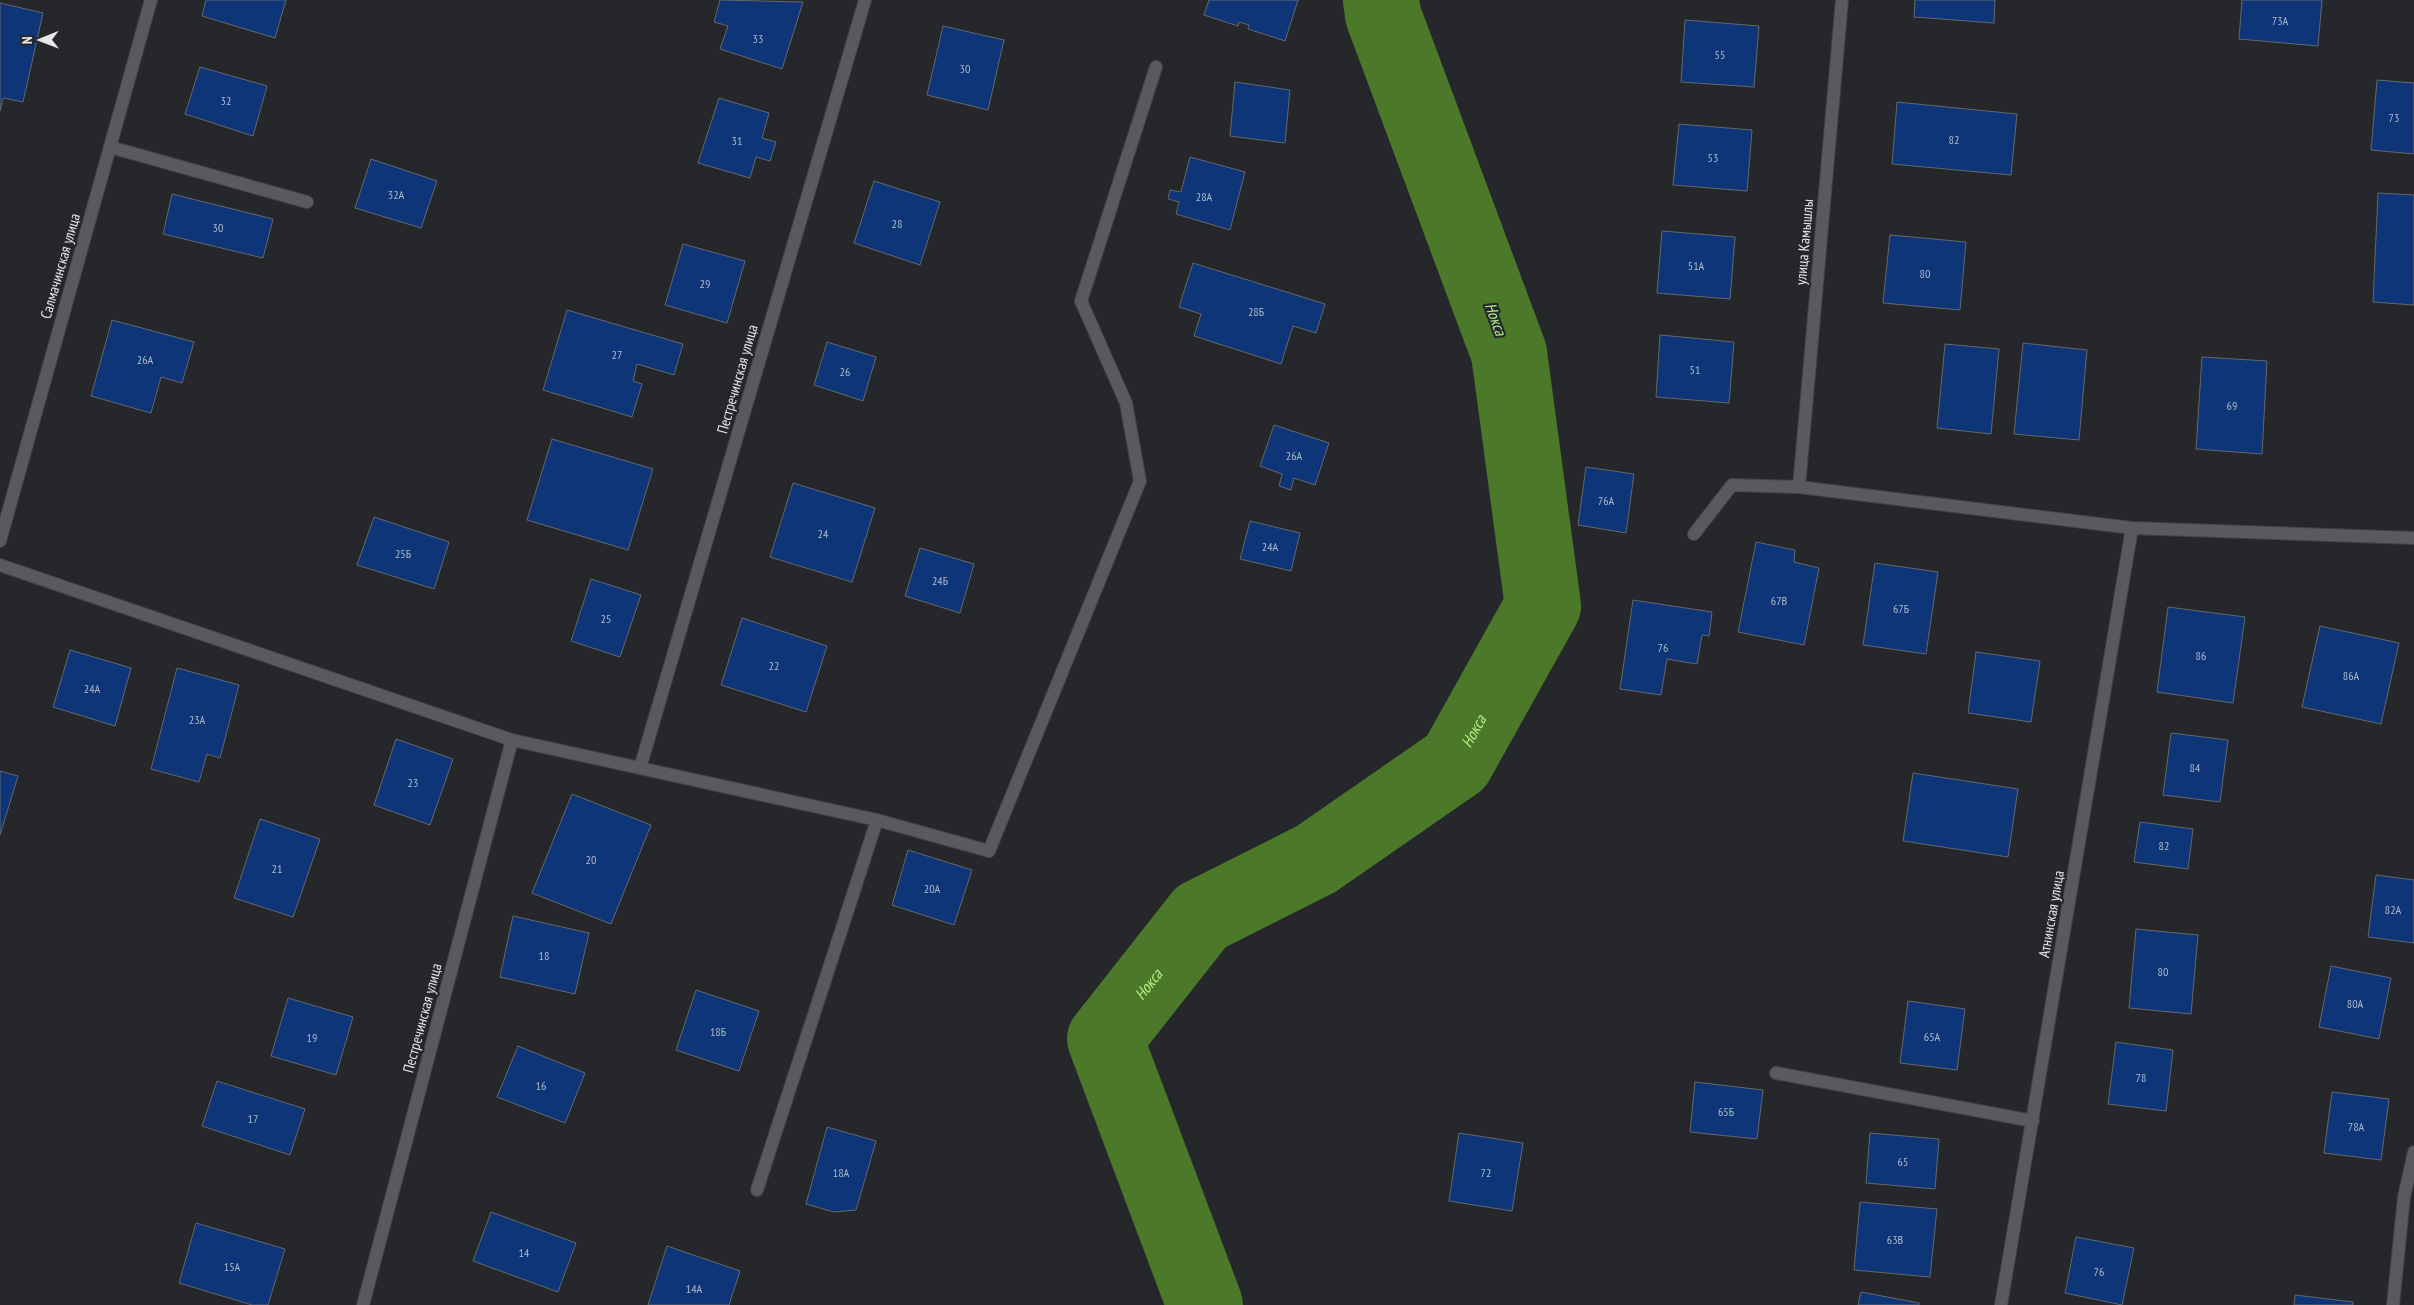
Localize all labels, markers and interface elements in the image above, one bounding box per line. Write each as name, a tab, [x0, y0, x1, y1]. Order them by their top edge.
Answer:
house number: 73А	[2272, 13, 2289, 28]
north arrow	[15, 15, 65, 65]
house number: 33	[753, 31, 763, 46]
text: N	[18, 36, 36, 44]
house number: 55	[1715, 47, 1725, 62]
house number: 30	[960, 61, 970, 76]
house number: 32	[221, 93, 231, 108]
house number: 73	[2389, 110, 2399, 125]
house number: 82	[1949, 132, 1959, 147]
house number: 31	[732, 133, 742, 148]
house number: 53	[1708, 150, 1718, 165]
house number: 32А	[388, 187, 405, 202]
house number: 28А	[1196, 189, 1213, 204]
street label: улица Камышлы	[1791, 198, 1817, 286]
street label: Салмачинская улица	[36, 211, 84, 321]
house number: 28	[892, 216, 902, 231]
house number: 30	[213, 220, 223, 235]
house number: 51А	[1688, 258, 1705, 273]
house number: 80	[1920, 266, 1930, 281]
house number: 29	[700, 276, 710, 291]
water label: Нокса	[1481, 300, 1512, 340]
house number: 28Б	[1248, 304, 1264, 319]
street label: Пестречинская улица	[712, 322, 762, 436]
house number: 27	[612, 347, 622, 362]
house number: 26А	[137, 352, 154, 367]
house number: 51	[1690, 362, 1700, 377]
house number: 26	[840, 364, 850, 379]
house number: 69	[2227, 398, 2237, 413]
house number: 26А	[1286, 448, 1303, 463]
house number: 76А	[1598, 493, 1615, 508]
house number: 24	[818, 526, 829, 541]
house number: 24А	[1262, 539, 1279, 554]
house number: 25Б	[395, 546, 411, 561]
house number: 24Б	[932, 573, 948, 588]
house number: 67В	[1771, 593, 1788, 608]
house number: 67Б	[1893, 601, 1909, 616]
house number: 25	[601, 611, 611, 626]
house number: 76	[1658, 640, 1668, 655]
house number: 86	[2196, 648, 2206, 663]
house number: 22	[769, 658, 779, 673]
house number: 86А	[2343, 668, 2360, 683]
house number: 24А	[84, 681, 101, 696]
water label: Нокса	[1456, 710, 1491, 751]
house number: 23А	[189, 712, 206, 727]
house number: 84	[2190, 760, 2201, 775]
house number: 23	[408, 775, 418, 790]
house number: 82	[2159, 838, 2169, 853]
house number: 20	[586, 852, 596, 867]
house number: 21	[272, 861, 282, 876]
street label: Атнинская улица	[2034, 869, 2068, 959]
house number: 20А	[924, 881, 941, 896]
house number: 82А	[2385, 902, 2402, 917]
house number: 18	[539, 948, 549, 963]
street label: Пестречинская улица	[398, 961, 446, 1075]
water label: Нокса	[1130, 963, 1167, 1004]
house number: 80	[2158, 964, 2168, 979]
house number: 80А	[2347, 996, 2364, 1011]
house number: 18Б	[710, 1024, 726, 1039]
house number: 65А	[1924, 1029, 1941, 1044]
house number: 19	[307, 1030, 317, 1045]
house number: 78	[2136, 1070, 2146, 1085]
house number: 16	[536, 1078, 546, 1093]
house number: 65Б	[1718, 1104, 1734, 1119]
house number: 17	[248, 1111, 258, 1126]
house number: 78А	[2348, 1119, 2365, 1134]
house number: 65	[1898, 1154, 1908, 1169]
house number: 18А	[833, 1165, 850, 1180]
house number: 72	[1481, 1165, 1491, 1180]
house number: 63В	[1887, 1232, 1904, 1247]
house number: 14	[519, 1245, 530, 1260]
house number: 15А	[224, 1259, 241, 1274]
house number: 76	[2094, 1264, 2104, 1279]
house number: 14А	[686, 1281, 703, 1296]

